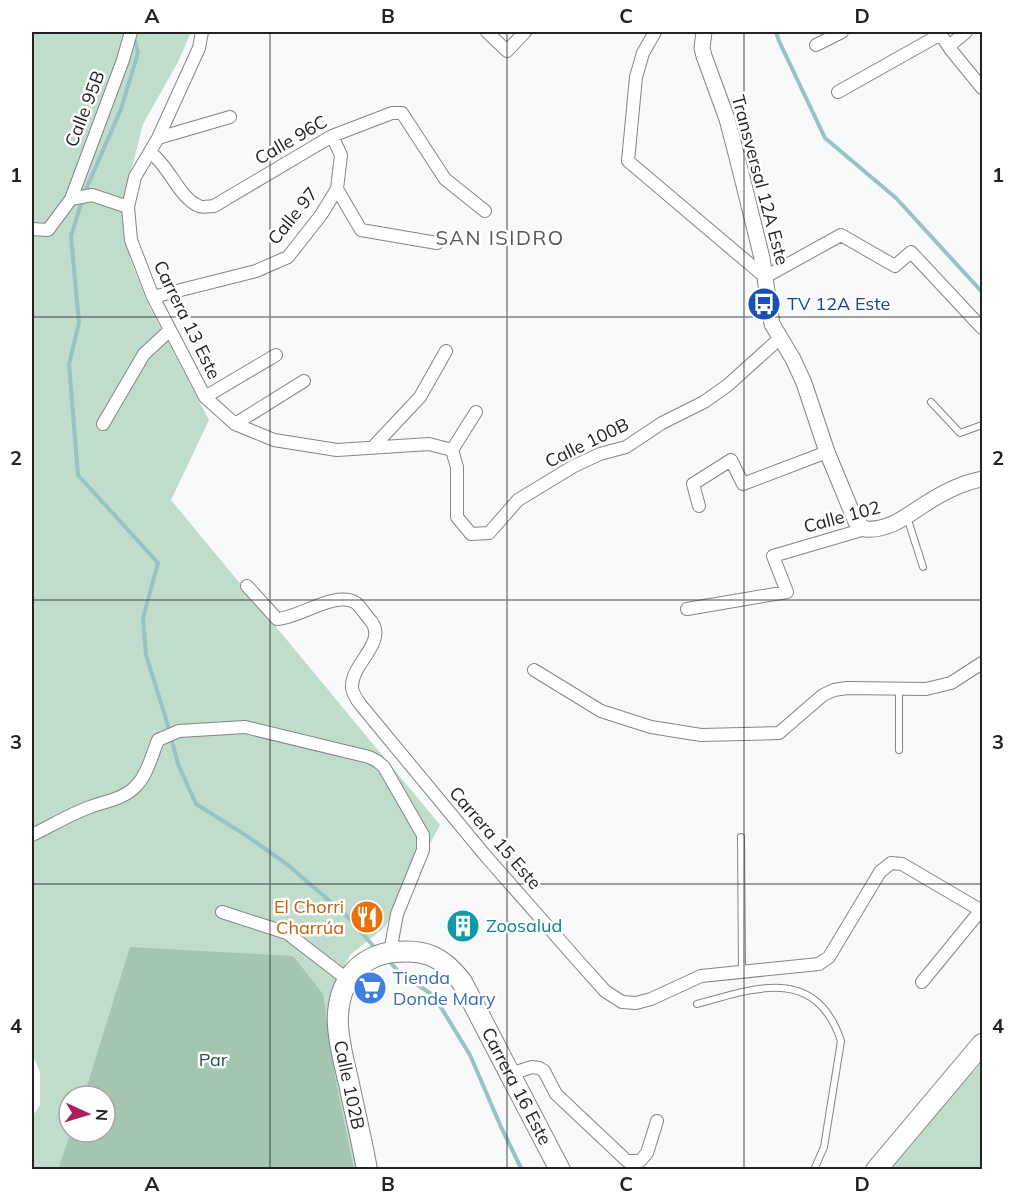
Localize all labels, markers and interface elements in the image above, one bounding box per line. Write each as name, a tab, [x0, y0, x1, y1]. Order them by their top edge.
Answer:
text: A	[145, 3, 160, 28]
text: B	[381, 3, 395, 28]
text: C	[619, 3, 633, 28]
text: D	[854, 3, 870, 28]
street label: Calle 95B	[60, 67, 110, 150]
street label: Transversal 12A Este	[727, 92, 794, 267]
street label: Calle 96C	[250, 110, 331, 169]
text: 1	[10, 162, 22, 187]
text: 1	[992, 162, 1004, 187]
street label: Calle 97	[262, 182, 323, 249]
district label: SAN ISIDRO	[435, 225, 565, 250]
street label: Carrera 13 Este	[149, 257, 226, 383]
bus stop icon: TV 12A Este	[746, 286, 782, 322]
place label: TV 12A Este	[787, 292, 890, 315]
street label: Calle 100B	[541, 412, 632, 473]
text: 2	[10, 445, 22, 470]
text: 2	[992, 445, 1004, 470]
street label: Calle 102	[801, 495, 883, 538]
text: 3	[10, 729, 22, 754]
text: 3	[992, 729, 1004, 754]
street label: Carrera 15 Este	[444, 781, 546, 894]
place label: El Chorri Charrúa	[274, 895, 344, 939]
restaurant icon: El Chorri Charrúa	[349, 899, 385, 935]
building icon: Zoosalud	[445, 908, 481, 944]
place label: Zoosalud	[486, 914, 562, 937]
place label: Tienda Donde Mary	[393, 966, 496, 1010]
supermarket icon: Tienda Donde Mary	[352, 970, 388, 1006]
text: 4	[10, 1013, 22, 1038]
text: 4	[992, 1013, 1004, 1038]
street label: Carrera 16 Este	[477, 1024, 557, 1149]
street label: Calle 102B	[329, 1038, 370, 1132]
park label: Par	[199, 1048, 228, 1071]
north arrow	[57, 1084, 117, 1144]
text: N	[92, 1108, 112, 1122]
text: A	[145, 1171, 160, 1196]
text: B	[381, 1171, 395, 1196]
text: C	[619, 1171, 633, 1196]
text: D	[854, 1171, 870, 1196]

